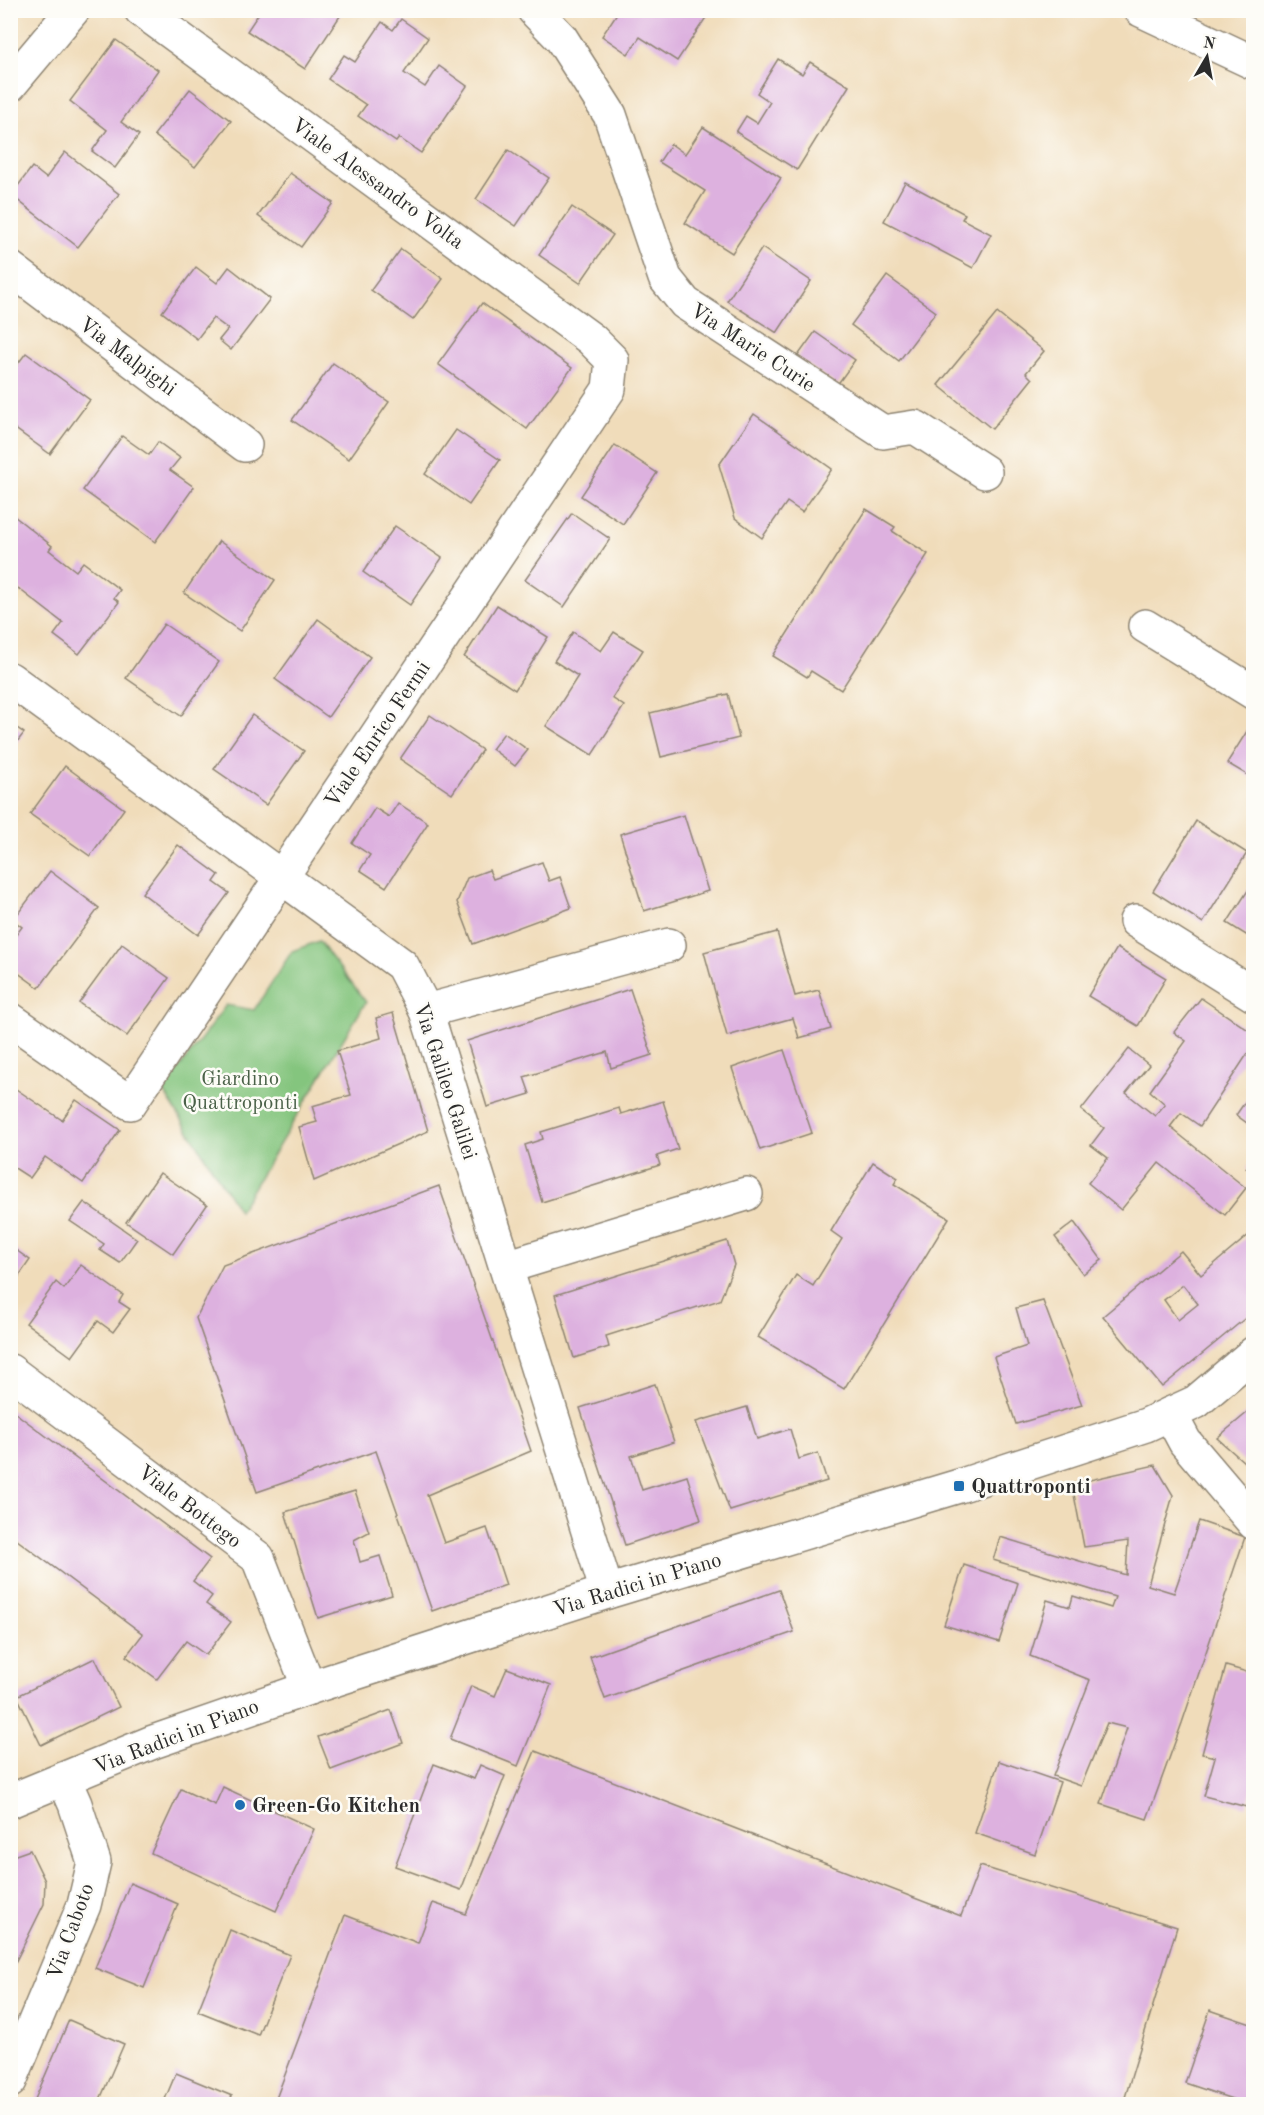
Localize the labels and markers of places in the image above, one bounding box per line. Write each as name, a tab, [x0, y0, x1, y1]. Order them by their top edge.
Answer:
place label: Quattroponti	[971, 1477, 1091, 1498]
marker: Quattroponti	[952, 1479, 966, 1493]
place label: Green-Go Kitchen	[252, 1796, 420, 1817]
marker: Green-Go Kitchen	[233, 1798, 247, 1812]

